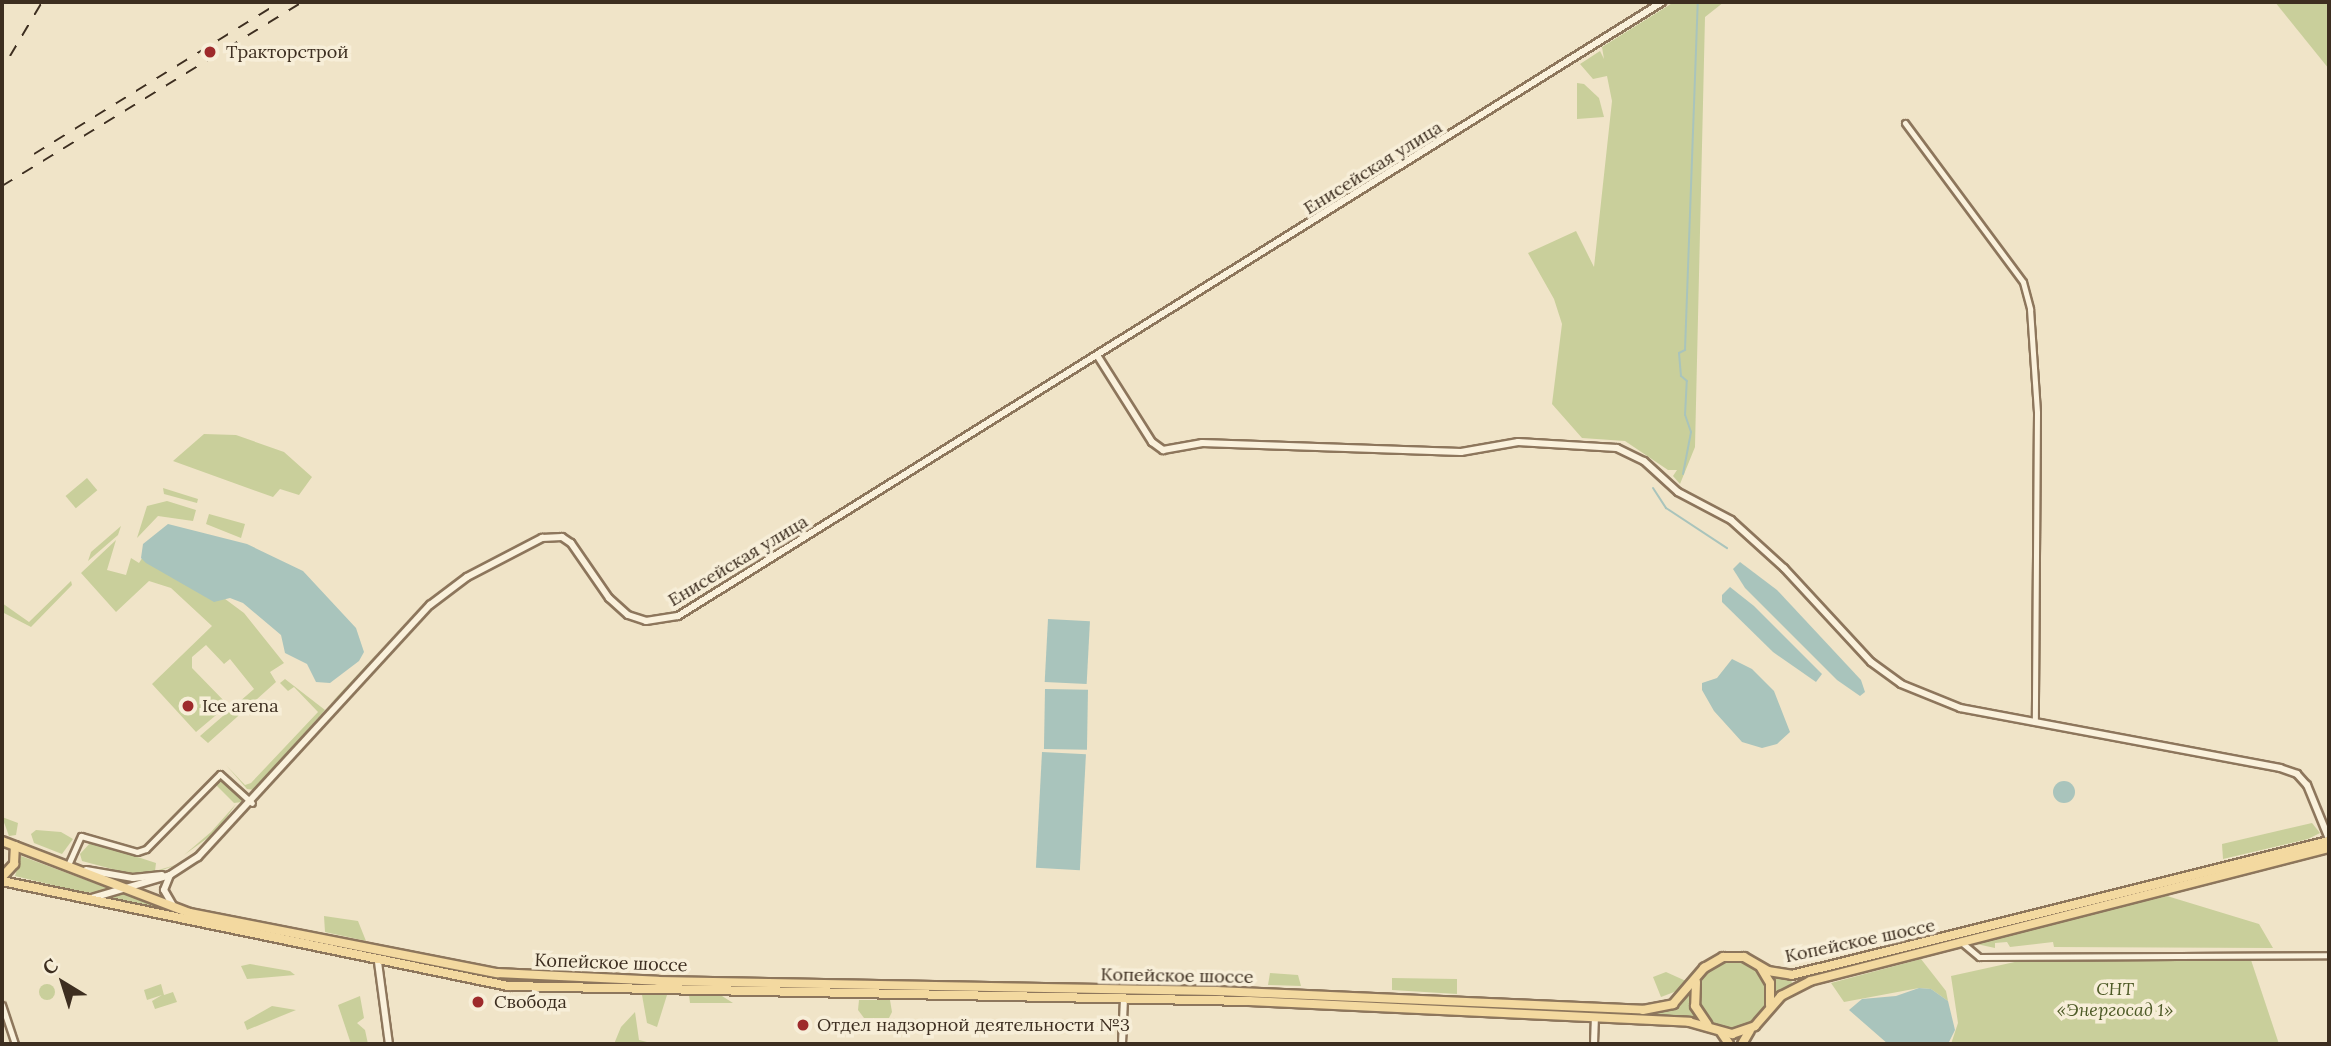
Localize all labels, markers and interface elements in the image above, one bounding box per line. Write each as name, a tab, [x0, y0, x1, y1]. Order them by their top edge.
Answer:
place label: Тракторстрой	[226, 41, 348, 63]
marker: Тракторстрой	[200, 42, 220, 62]
street label: Енисейская улица	[1300, 117, 1446, 219]
street label: Енисейская улица	[664, 511, 812, 611]
place label: Ice arena	[202, 695, 279, 717]
marker: Ice arena	[180, 698, 196, 714]
street label: Копейское шоссе	[1783, 915, 1937, 967]
north arrow	[28, 948, 98, 1018]
street label: Копейское шоссе	[534, 950, 688, 976]
text: С	[38, 953, 63, 980]
street label: Копейское шоссе	[1100, 964, 1254, 988]
park label: СНТ «Энергосад 1»	[2057, 979, 2173, 1021]
place label: Свобода	[494, 991, 567, 1013]
marker: Свобода	[468, 992, 488, 1012]
place label: Отдел надзорной деятельности №3	[817, 1014, 1130, 1036]
marker: Отдел надзорной деятельности №3	[795, 1017, 811, 1033]

